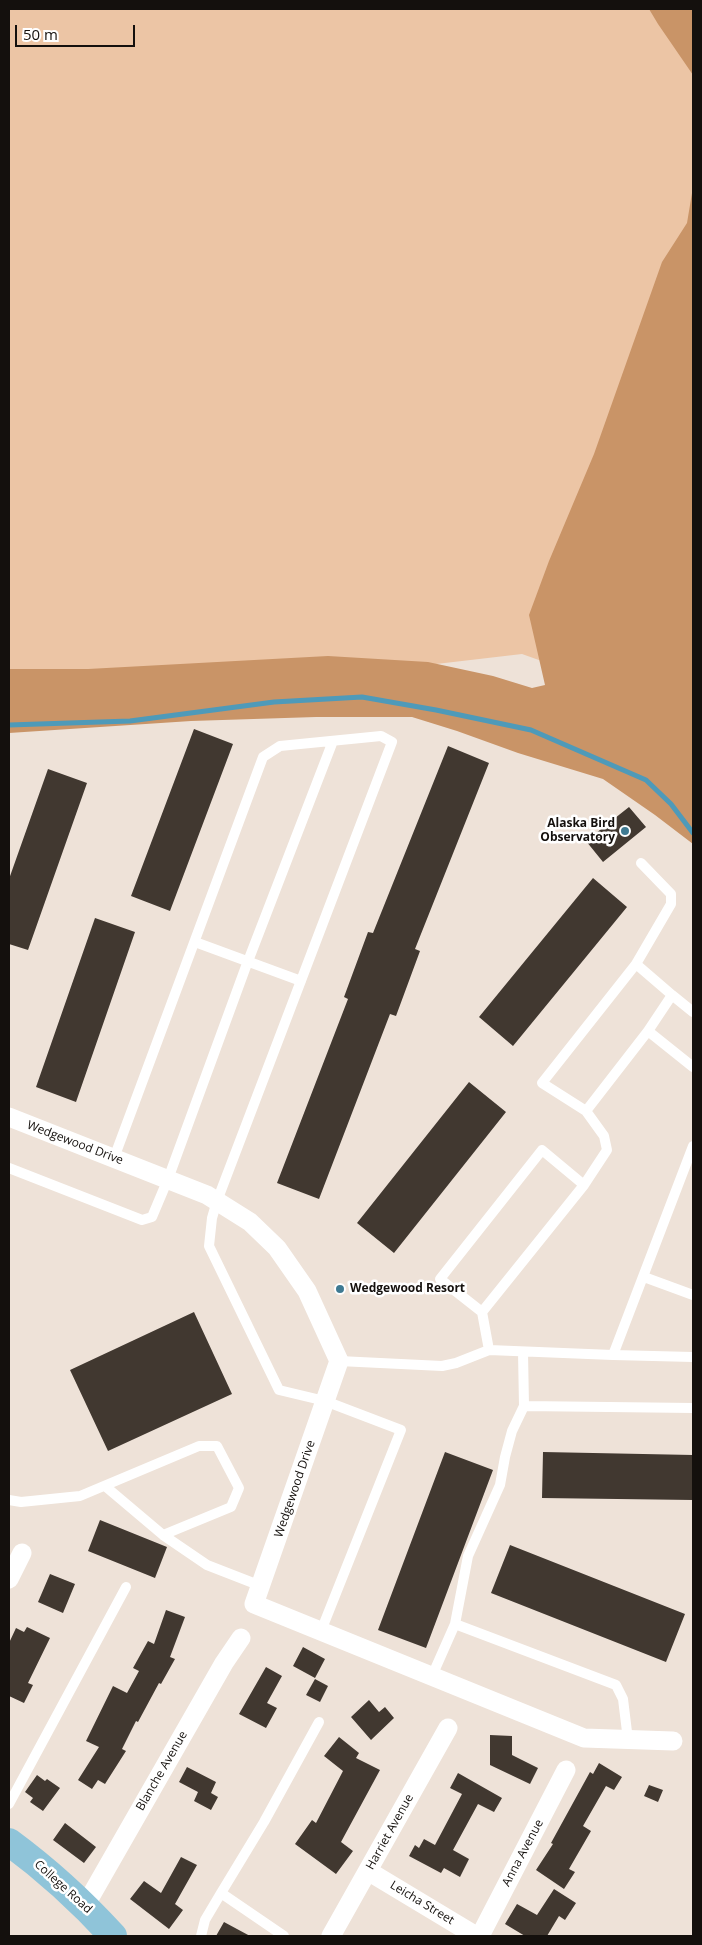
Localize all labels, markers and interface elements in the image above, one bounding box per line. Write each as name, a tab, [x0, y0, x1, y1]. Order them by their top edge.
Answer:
scale bar	[18, 15, 138, 47]
text: 50 m	[23, 24, 58, 44]
place label: Alaska Bird Observatory	[540, 817, 615, 845]
marker: Alaska Bird Observatory	[619, 825, 631, 837]
street label: Wedgewood Drive	[25, 1118, 125, 1168]
place label: Wedgewood Resort	[350, 1282, 465, 1296]
marker: Wedgewood Resort	[334, 1283, 346, 1295]
street label: Wedgewood Drive	[272, 1438, 318, 1540]
street label: Blanche Avenue	[133, 1729, 191, 1813]
street label: Harriet Avenue	[363, 1792, 417, 1872]
street label: Anna Avenue	[499, 1817, 547, 1889]
street label: College Road	[31, 1857, 95, 1917]
street label: Leicha Street	[387, 1878, 457, 1928]

